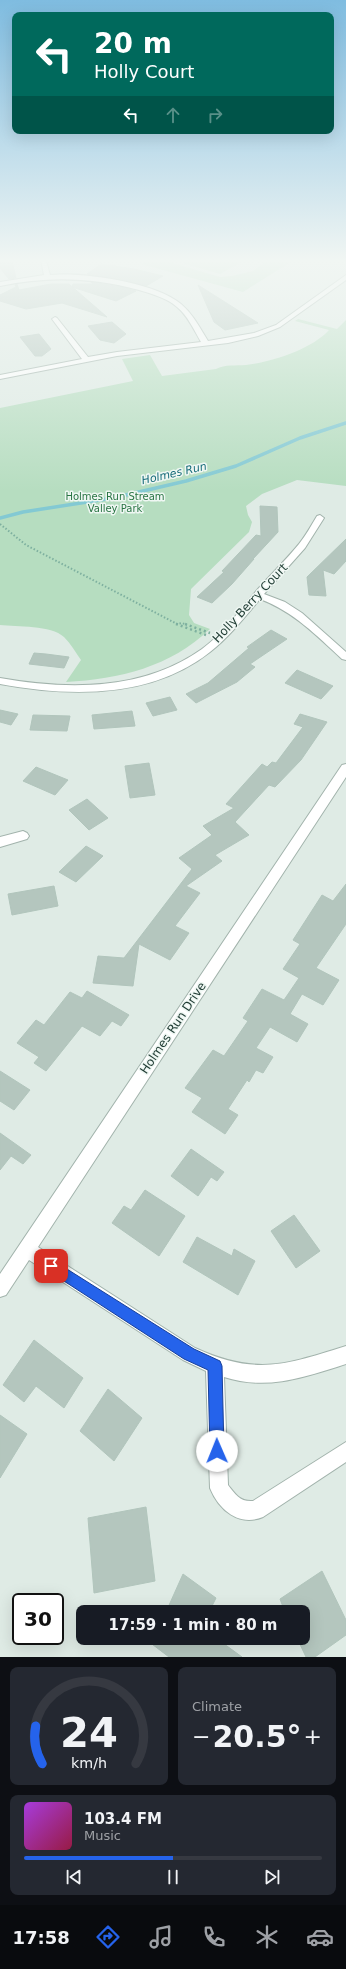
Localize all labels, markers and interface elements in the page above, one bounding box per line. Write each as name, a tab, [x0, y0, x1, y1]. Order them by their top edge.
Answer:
text: 20 m	[94, 27, 172, 60]
icon: left	[28, 28, 80, 80]
text: Holly Court	[94, 61, 194, 82]
icon: left	[120, 104, 142, 126]
icon: ahead	[162, 104, 184, 126]
icon: right	[204, 104, 226, 126]
water label: Holmes Run	[140, 460, 208, 487]
park label: Holmes Run Stream Valley Park	[65, 491, 165, 514]
street label: Holly Berry Court	[210, 560, 290, 645]
street label: Holmes Run Drive	[137, 979, 209, 1077]
pin	[34, 1249, 68, 1283]
icon: arrive	[40, 1255, 62, 1277]
position arrow	[196, 1430, 238, 1472]
speed limit sign: 30	[12, 1593, 64, 1645]
text: 17:59 · 1 min · 80 m	[109, 1616, 277, 1634]
text: Climate	[192, 1699, 242, 1714]
text: 24	[60, 1708, 118, 1757]
text: 20.5°	[212, 1719, 302, 1754]
text: −	[192, 1724, 210, 1749]
text: +	[304, 1724, 322, 1749]
text: km/h	[71, 1755, 107, 1771]
text: 103.4 FM	[84, 1810, 162, 1828]
text: Music	[84, 1828, 121, 1843]
icon: previous	[63, 1866, 85, 1888]
icon: pause	[162, 1866, 184, 1888]
icon: next	[261, 1866, 283, 1888]
icon: directions	[94, 1923, 122, 1951]
icon: music	[147, 1923, 175, 1951]
icon: phone	[200, 1923, 228, 1951]
icon: climate	[253, 1923, 281, 1951]
icon: car	[306, 1923, 334, 1951]
text: 17:58	[12, 1927, 70, 1948]

